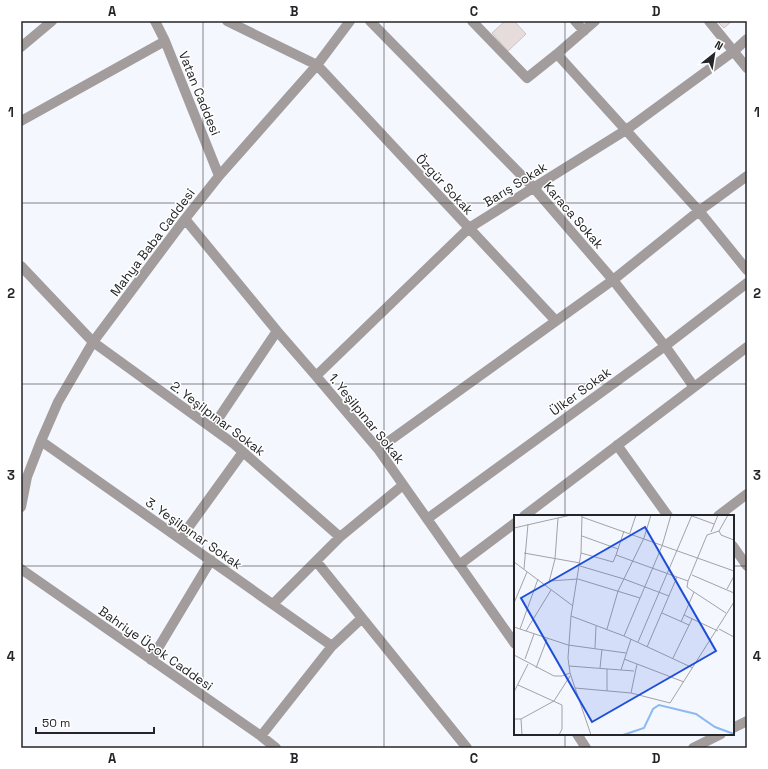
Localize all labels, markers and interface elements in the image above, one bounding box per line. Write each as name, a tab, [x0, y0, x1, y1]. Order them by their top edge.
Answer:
text: A	[108, 3, 117, 20]
text: B	[290, 3, 299, 20]
text: C	[470, 3, 478, 20]
text: D	[652, 3, 661, 20]
north arrow	[694, 34, 734, 74]
text: N	[712, 37, 726, 53]
street label: Vatan Caddesi	[175, 49, 224, 138]
text: 1	[8, 104, 14, 121]
text: 1	[754, 104, 760, 121]
street label: Özgür Sokak	[412, 150, 477, 218]
street label: Barış Sokak	[480, 158, 550, 211]
street label: Karaca Sokak	[540, 178, 607, 252]
street label: Mahya Baba Caddesi	[106, 185, 199, 300]
text: 2	[7, 285, 15, 302]
text: 2	[753, 285, 761, 302]
street label: Ülker Sokak	[546, 363, 614, 419]
street label: 1. Yeşilpınar Sokak	[325, 370, 408, 467]
street label: 2. Yeşilpınar Sokak	[167, 377, 268, 460]
text: 3	[7, 467, 15, 484]
text: 3	[753, 467, 761, 484]
street label: 3. Yeşilpınar Sokak	[142, 494, 245, 573]
inset map	[514, 515, 734, 735]
street label: Bahriye Üçok Caddesi	[95, 602, 216, 694]
text: 4	[7, 648, 15, 665]
text: 4	[753, 648, 761, 665]
scale bar	[36, 709, 154, 735]
text: 50 m	[42, 715, 70, 731]
text: A	[108, 750, 117, 767]
text: B	[290, 750, 299, 767]
text: C	[470, 750, 478, 767]
text: D	[652, 750, 661, 767]

